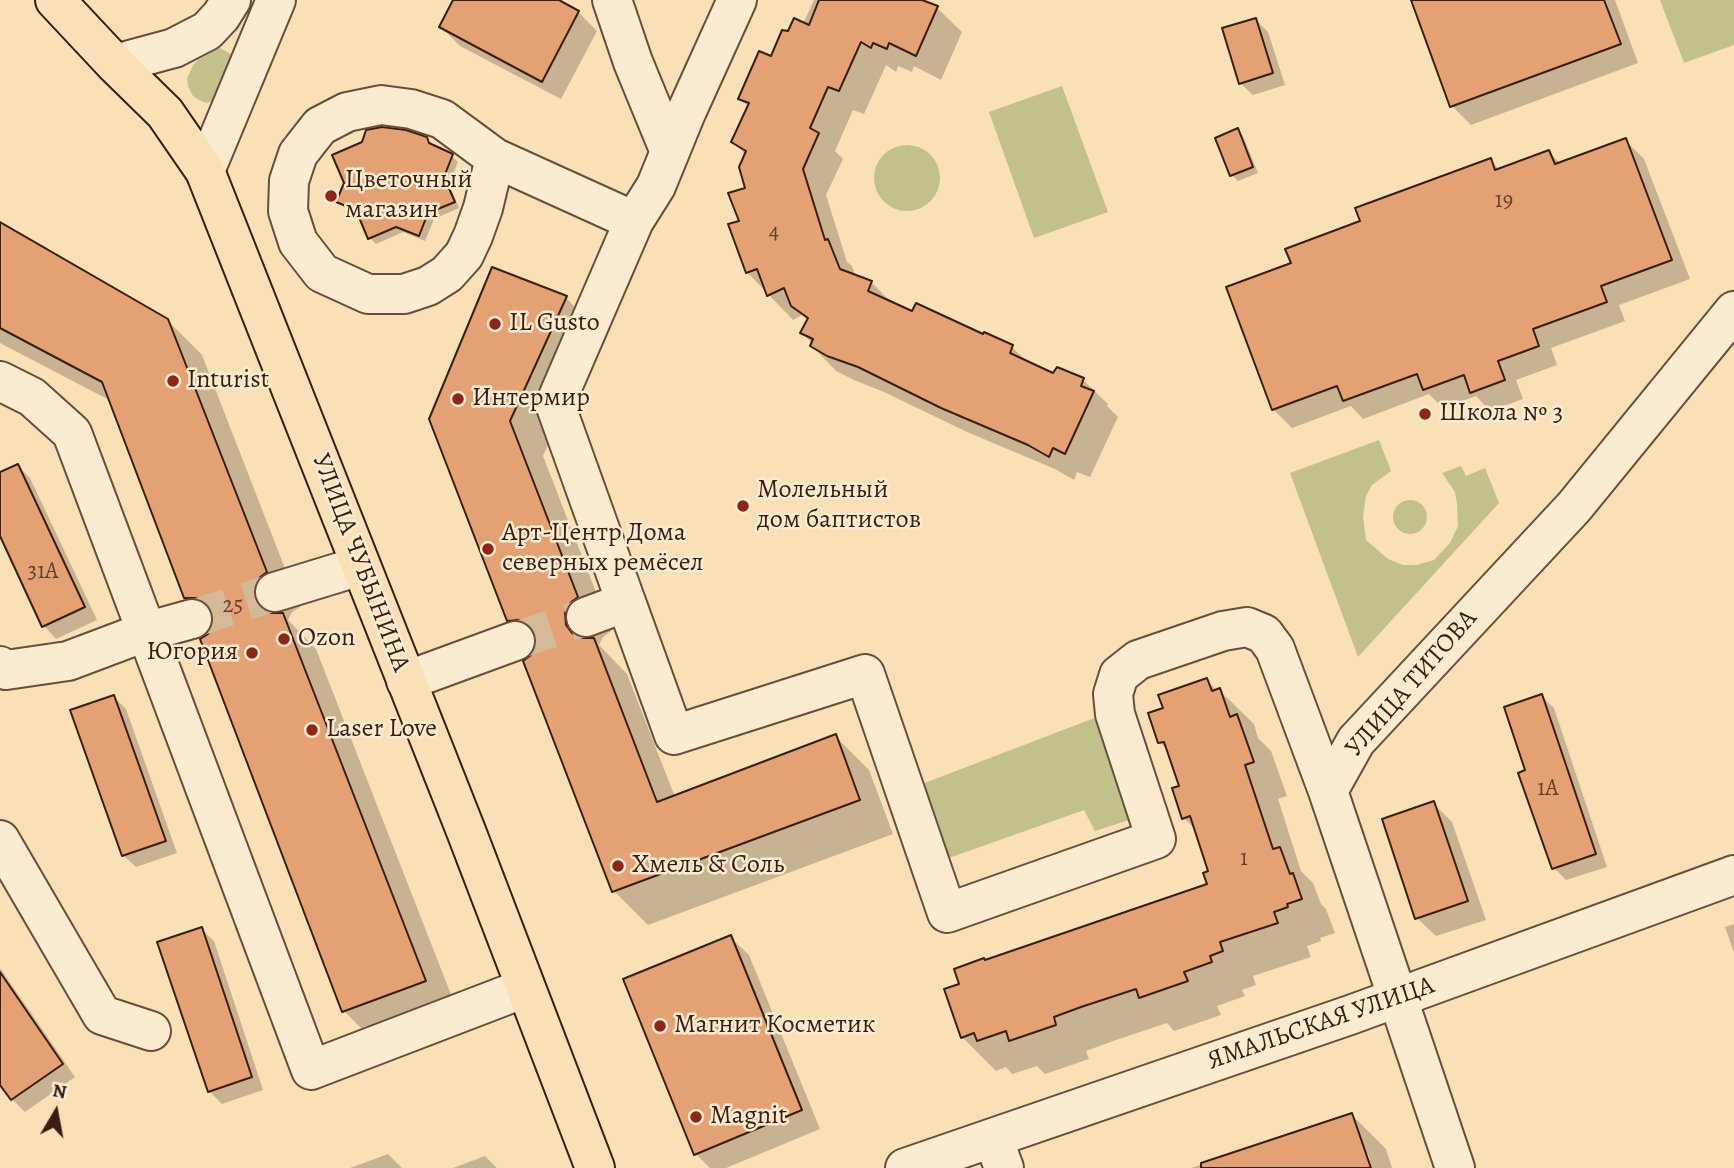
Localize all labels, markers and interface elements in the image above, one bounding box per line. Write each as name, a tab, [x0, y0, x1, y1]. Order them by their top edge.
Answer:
place label: Цветочный магазин	[345, 165, 473, 227]
house number: 19	[1495, 187, 1513, 215]
marker: Цветочный магазин	[323, 188, 339, 204]
house number: 4	[769, 218, 779, 246]
place label: IL Gusto	[509, 308, 600, 340]
marker: IL Gusto	[487, 316, 503, 332]
place label: Inturist	[187, 365, 269, 397]
marker: Inturist	[165, 373, 181, 389]
place label: Интермир	[472, 383, 590, 415]
marker: Интермир	[450, 391, 466, 407]
place label: Школа № 3	[1439, 398, 1563, 430]
marker: Школа № 3	[1417, 406, 1433, 422]
street label: УЛИЦА ЧУБЫНИНА	[304, 450, 416, 676]
place label: Молельный дом баптистов	[757, 475, 921, 536]
marker: Молельный дом баптистов	[735, 498, 751, 514]
place label: Арт-Центр Дома северных ремёсел	[502, 518, 703, 580]
marker: Арт-Центр Дома северных ремёсел	[480, 541, 496, 557]
house number: 31А	[28, 558, 58, 586]
house number: 25	[223, 592, 243, 620]
street label: УЛИЦА ТИТОВА	[1339, 604, 1485, 764]
place label: Ozon	[298, 623, 355, 655]
marker: Ozon	[276, 631, 292, 647]
place label: Югория	[147, 637, 238, 669]
marker: Югория	[244, 645, 260, 661]
place label: Laser Love	[326, 714, 437, 746]
marker: Laser Love	[304, 722, 320, 738]
house number: 1А	[1537, 775, 1559, 803]
house number: 1	[1240, 845, 1248, 873]
place label: Хмель & Соль	[632, 850, 784, 882]
marker: Хмель & Соль	[610, 858, 626, 874]
street label: ЯМАЛЬСКАЯ УЛИЦА	[1204, 971, 1438, 1077]
place label: Магнит Косметик	[674, 1010, 875, 1042]
marker: Магнит Косметик	[652, 1018, 668, 1034]
north arrow	[21, 1077, 91, 1147]
text: N	[51, 1077, 69, 1105]
place label: Magnit	[710, 1101, 787, 1133]
marker: Magnit	[688, 1109, 704, 1125]

